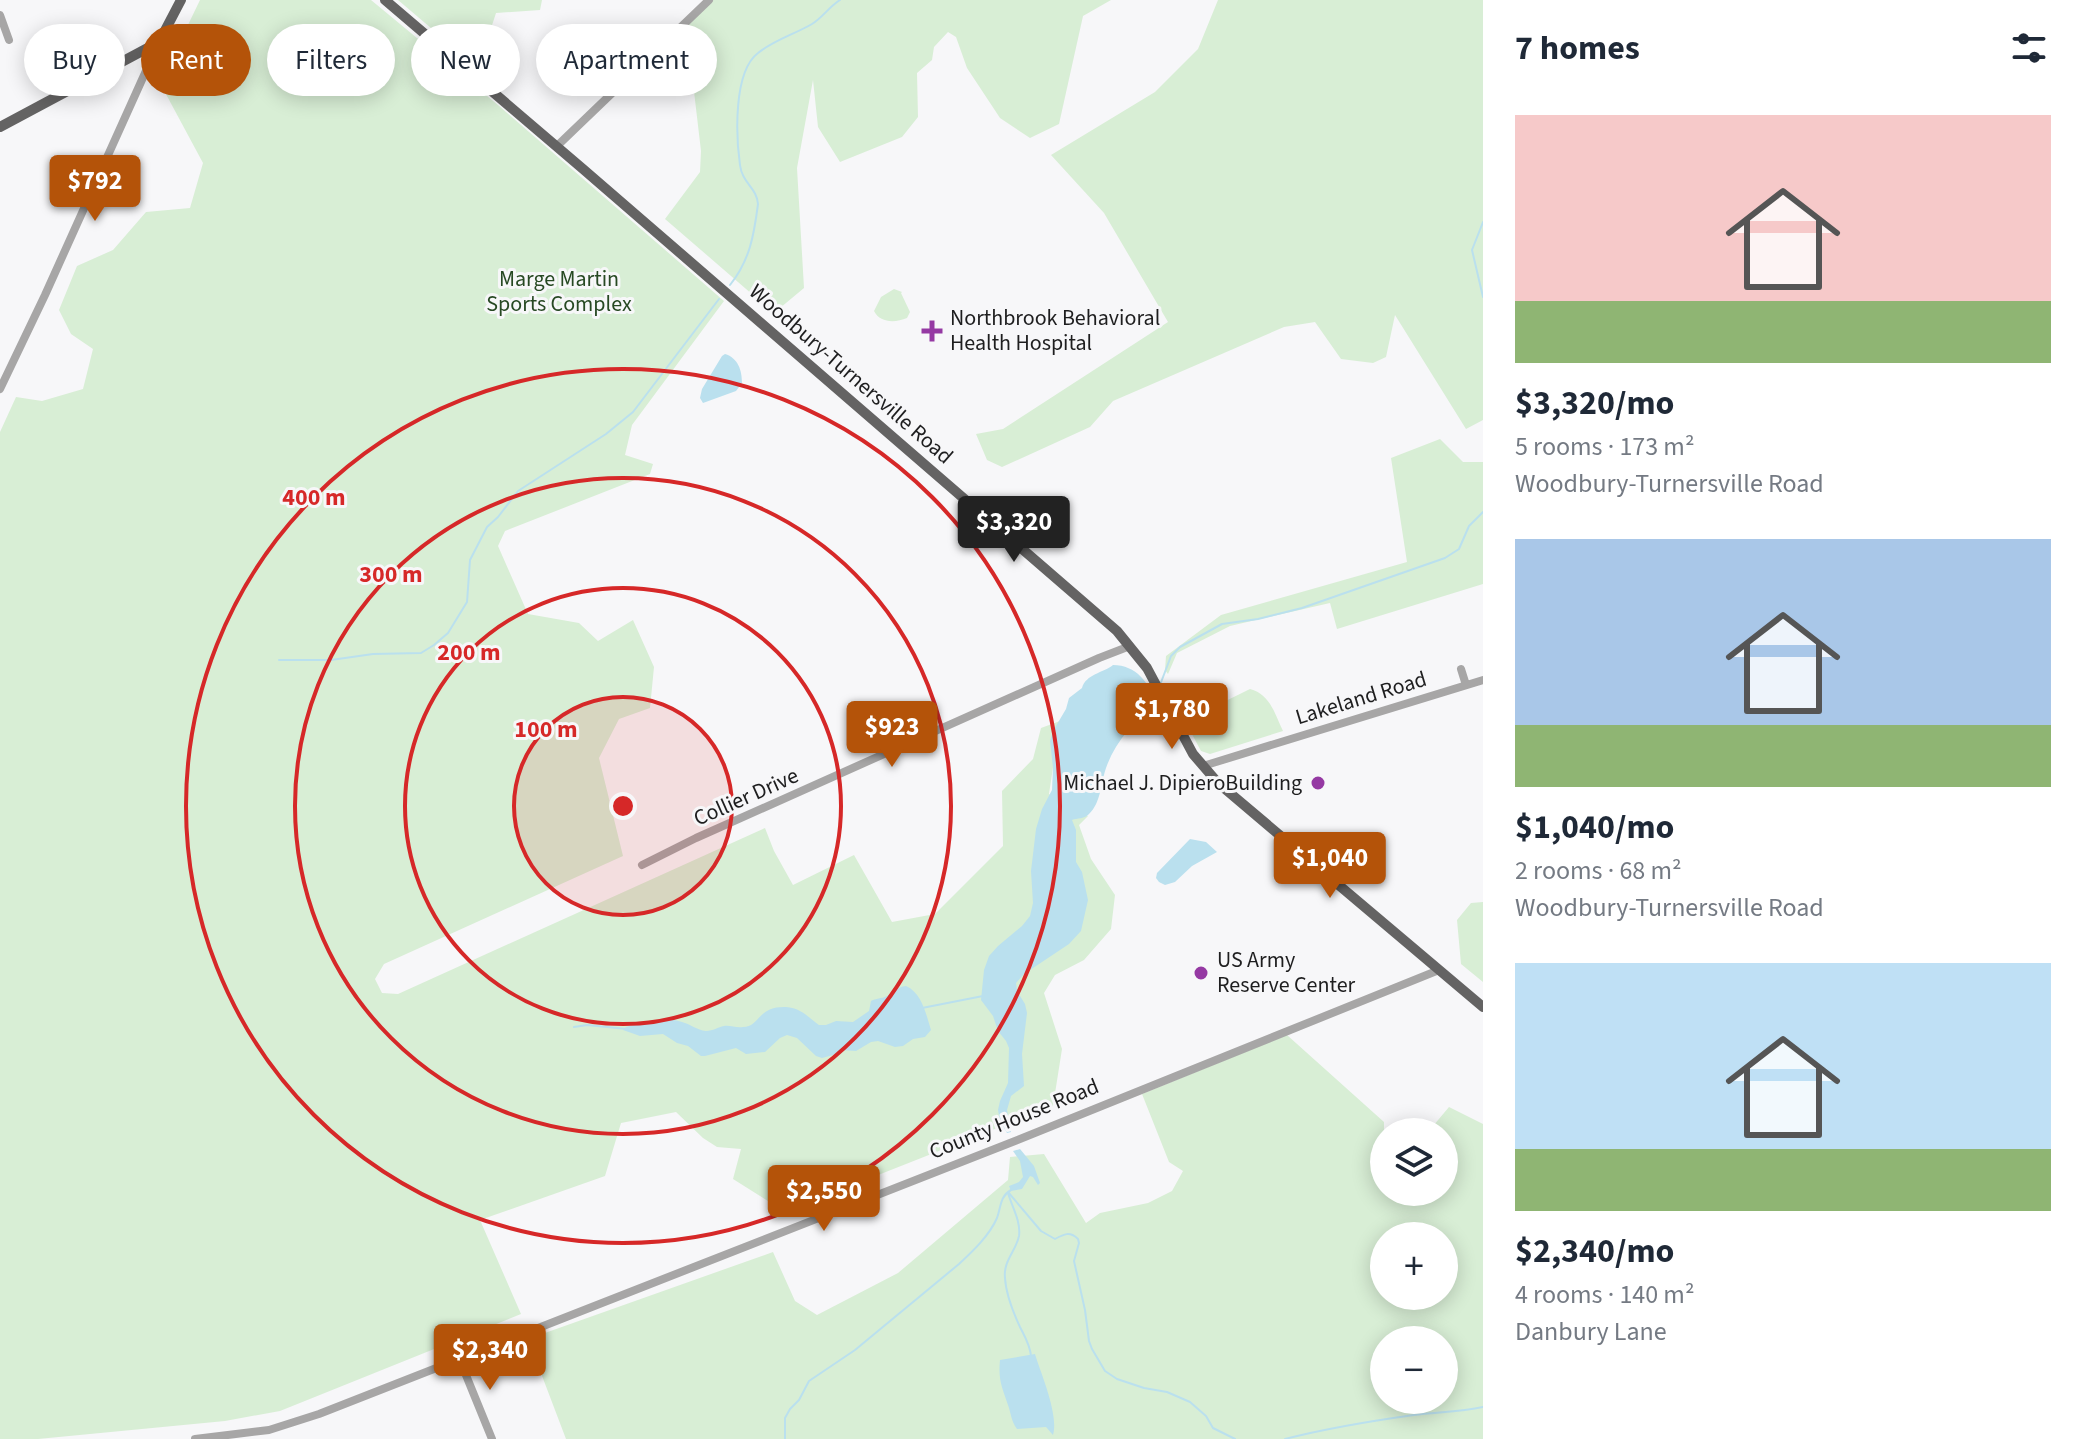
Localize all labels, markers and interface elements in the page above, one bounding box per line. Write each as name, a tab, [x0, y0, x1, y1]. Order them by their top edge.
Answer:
chip: Buy	[24, 24, 125, 96]
chip: Rent	[141, 24, 251, 96]
chip: Filters	[267, 24, 395, 96]
chip: New	[411, 24, 520, 96]
chip: Apartment	[536, 24, 717, 96]
text: 7 homes	[1515, 24, 1640, 73]
icon: filters	[2007, 26, 2051, 70]
pin: $792	[48, 155, 142, 223]
text: $792	[68, 162, 122, 199]
icon: home	[1711, 167, 1855, 311]
park label: Marge Martin Sports Complex	[486, 263, 632, 320]
street label: Woodbury-Turnersville Road	[742, 276, 960, 472]
place label: Northbrook Behavioral Health Hospital	[950, 302, 1160, 359]
marker: Northbrook Behavioral Health Hospital	[921, 320, 943, 342]
text: $3,320/mo	[1515, 379, 1675, 428]
text: 5 rooms · 173 m²	[1515, 428, 1694, 465]
text: Woodbury-Turnersville Road	[1515, 465, 1824, 502]
text: 400 m	[282, 480, 346, 515]
pin: $3,320	[949, 496, 1079, 564]
text: $3,320	[976, 503, 1052, 540]
text: 300 m	[359, 557, 423, 592]
icon: home	[1711, 591, 1855, 735]
text: 200 m	[437, 635, 501, 670]
street label: Lakeland Road	[1291, 663, 1431, 733]
pin: $1,780	[1107, 683, 1237, 751]
text: $1,780	[1134, 690, 1210, 727]
pin: $923	[845, 701, 939, 769]
text: $923	[865, 708, 919, 745]
text: 100 m	[514, 712, 578, 747]
street label: Collier Drive	[688, 760, 804, 834]
place label: Michael J. DipieroBuilding	[1063, 767, 1302, 799]
marker: Michael J. DipieroBuilding	[1309, 774, 1327, 792]
centre of rings	[609, 792, 637, 820]
text: $1,040/mo	[1515, 803, 1675, 852]
pin: $1,040	[1265, 832, 1395, 900]
text: $1,040	[1292, 839, 1368, 876]
text: 2 rooms · 68 m²	[1515, 852, 1682, 889]
text: Woodbury-Turnersville Road	[1515, 889, 1824, 926]
place label: US Army Reserve Center	[1217, 944, 1356, 1001]
marker: US Army Reserve Center	[1192, 964, 1210, 982]
icon: home	[1711, 1015, 1855, 1159]
street label: County House Road	[924, 1070, 1104, 1168]
map controls	[1370, 1118, 1458, 1414]
button: layers	[1370, 1118, 1458, 1206]
pin: $2,550	[759, 1165, 889, 1233]
text: $2,550	[786, 1172, 862, 1209]
button: +	[1370, 1222, 1458, 1310]
text: $2,340/mo	[1515, 1227, 1675, 1276]
text: 4 rooms · 140 m²	[1515, 1276, 1694, 1313]
text: Danbury Lane	[1515, 1313, 1667, 1350]
pin: $2,340	[425, 1324, 555, 1392]
button: −	[1370, 1326, 1458, 1414]
text: $2,340	[452, 1331, 528, 1368]

